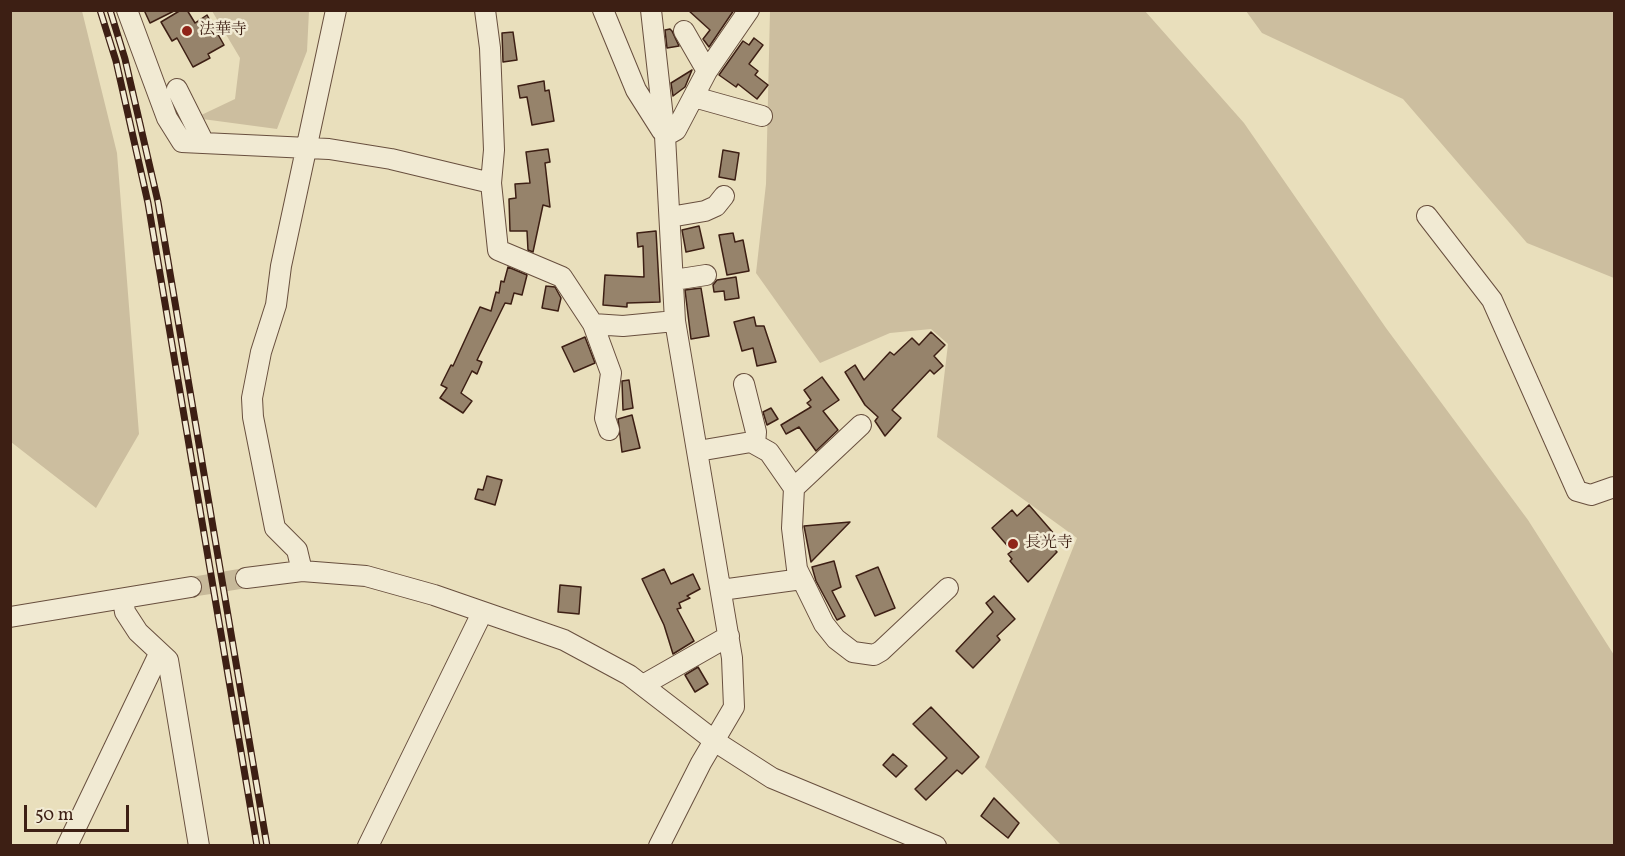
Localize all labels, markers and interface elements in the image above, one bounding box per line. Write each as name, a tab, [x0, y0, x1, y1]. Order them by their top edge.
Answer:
place label: 法華寺	[199, 21, 247, 41]
marker: 法華寺	[180, 24, 194, 38]
place label: 長光寺	[1025, 534, 1073, 554]
marker: 長光寺	[1006, 537, 1020, 551]
scale bar	[27, 793, 132, 831]
text: 50 m	[35, 803, 74, 828]

